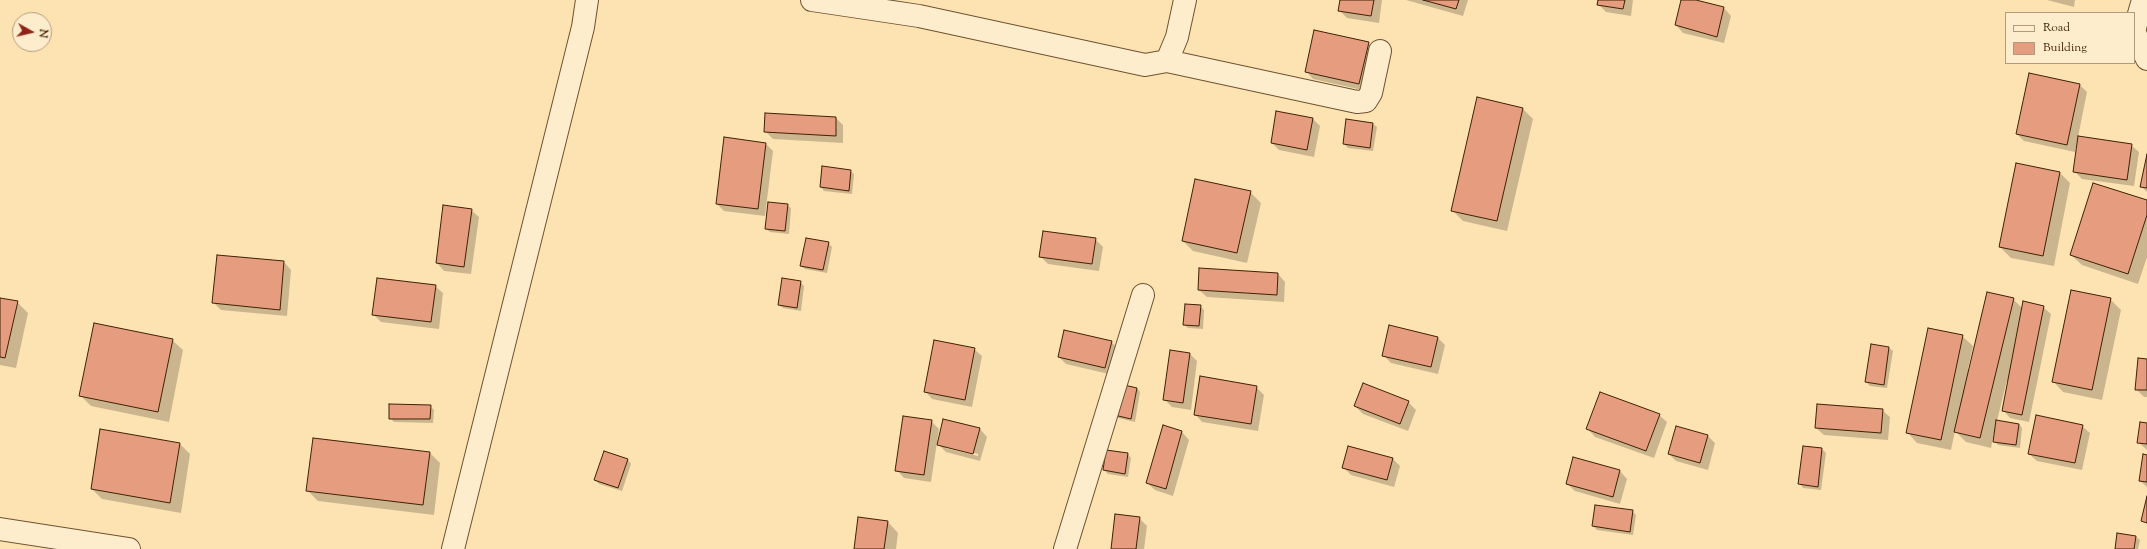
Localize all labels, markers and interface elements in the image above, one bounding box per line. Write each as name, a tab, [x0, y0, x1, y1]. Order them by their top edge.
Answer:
north arrow	[12, 12, 52, 52]
legend	[2005, 12, 2135, 64]
text: Road	[2043, 19, 2070, 37]
text: N	[34, 28, 51, 39]
text: Building	[2043, 39, 2087, 57]

